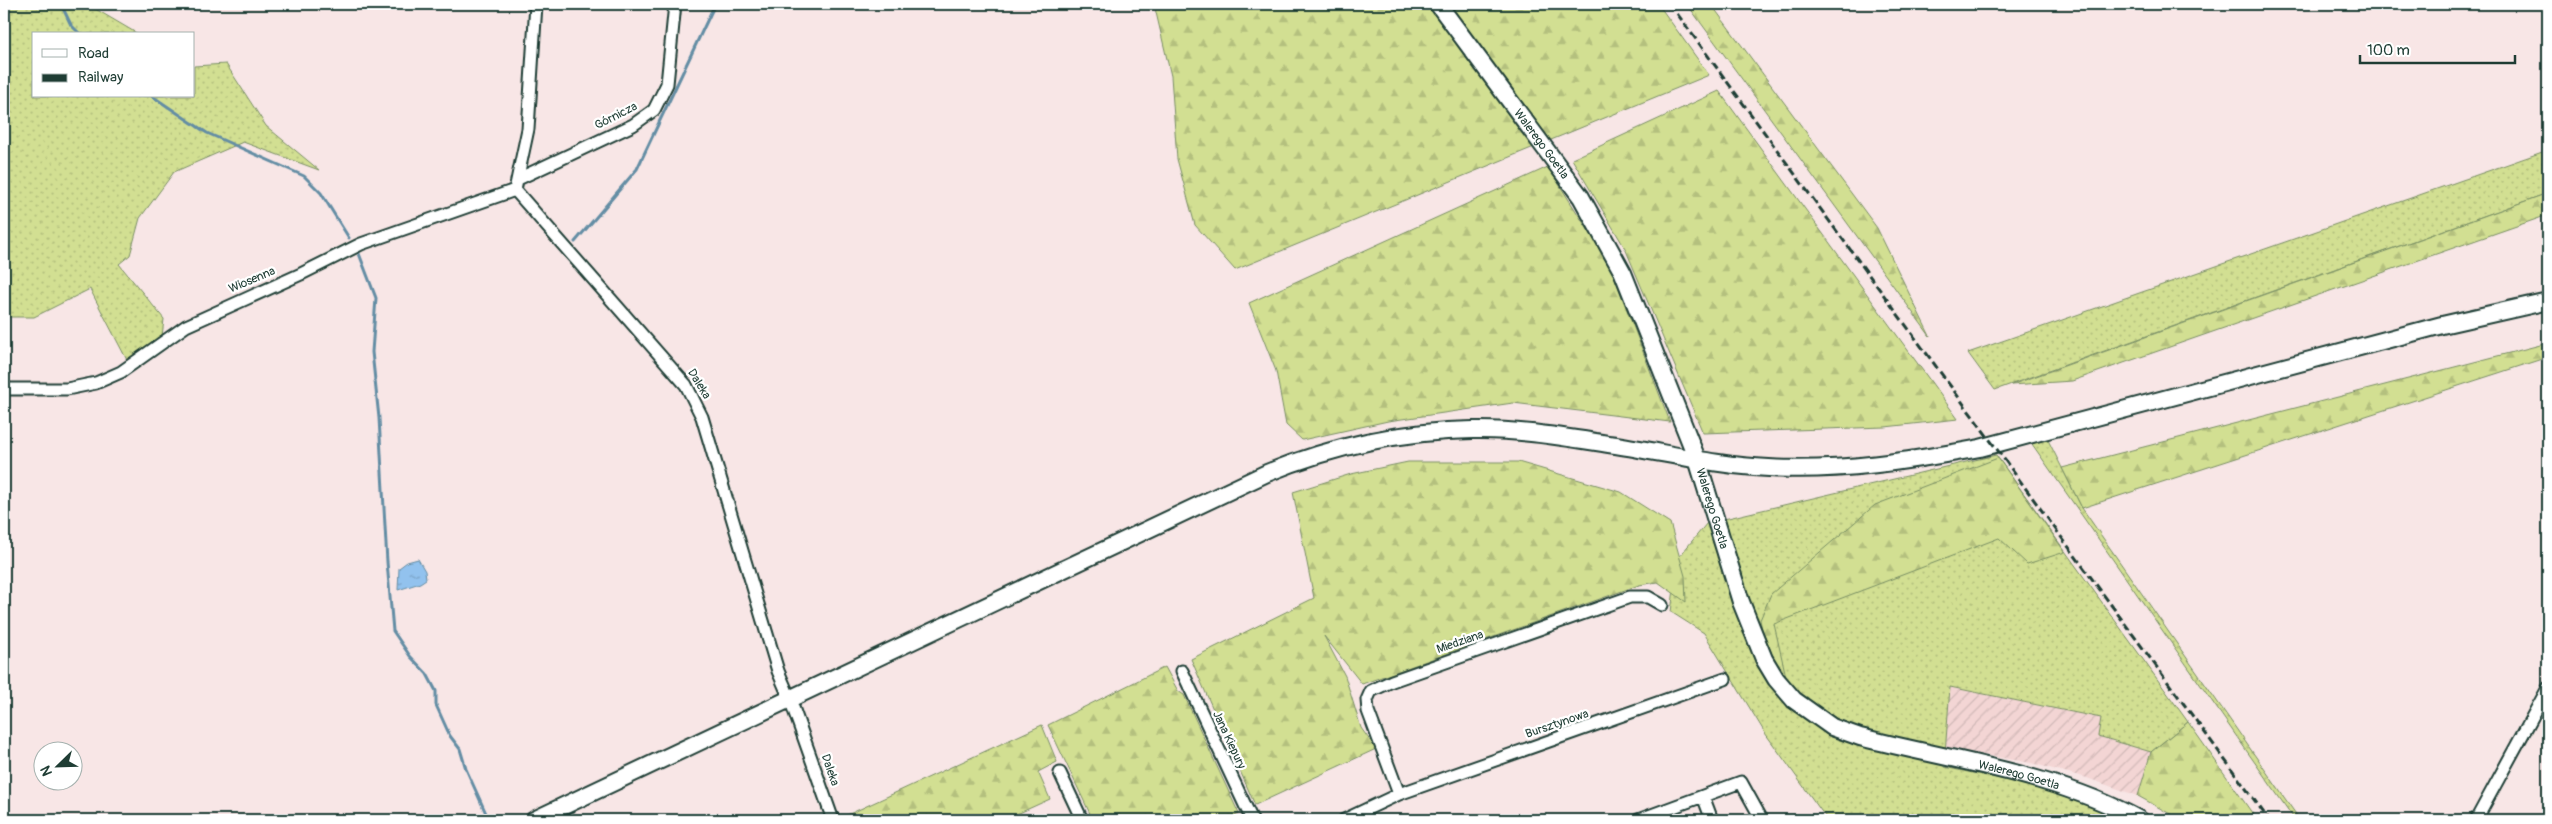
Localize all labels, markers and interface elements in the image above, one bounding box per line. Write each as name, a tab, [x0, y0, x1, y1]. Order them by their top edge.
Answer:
legend	[32, 32, 195, 98]
scale bar	[2360, 32, 2514, 64]
text: 100 m	[2367, 41, 2410, 60]
text: Road	[78, 44, 109, 63]
text: Railway	[78, 68, 124, 87]
street label: Górnicza	[592, 99, 640, 133]
street label: Walerego Goetla	[1511, 106, 1573, 182]
street label: Wiosenna	[226, 263, 278, 296]
street label: Daleka	[684, 366, 714, 402]
street label: Walerego Goetla	[1693, 466, 1732, 551]
street label: Miedziana	[1435, 627, 1486, 657]
street label: Bursztynowa	[1523, 706, 1591, 742]
street label: Jana Kiepury	[1209, 709, 1249, 771]
north arrow	[32, 742, 82, 792]
street label: Daleka	[818, 752, 843, 788]
street label: Walerego Goetla	[1977, 757, 2062, 793]
text: N	[37, 763, 56, 779]

